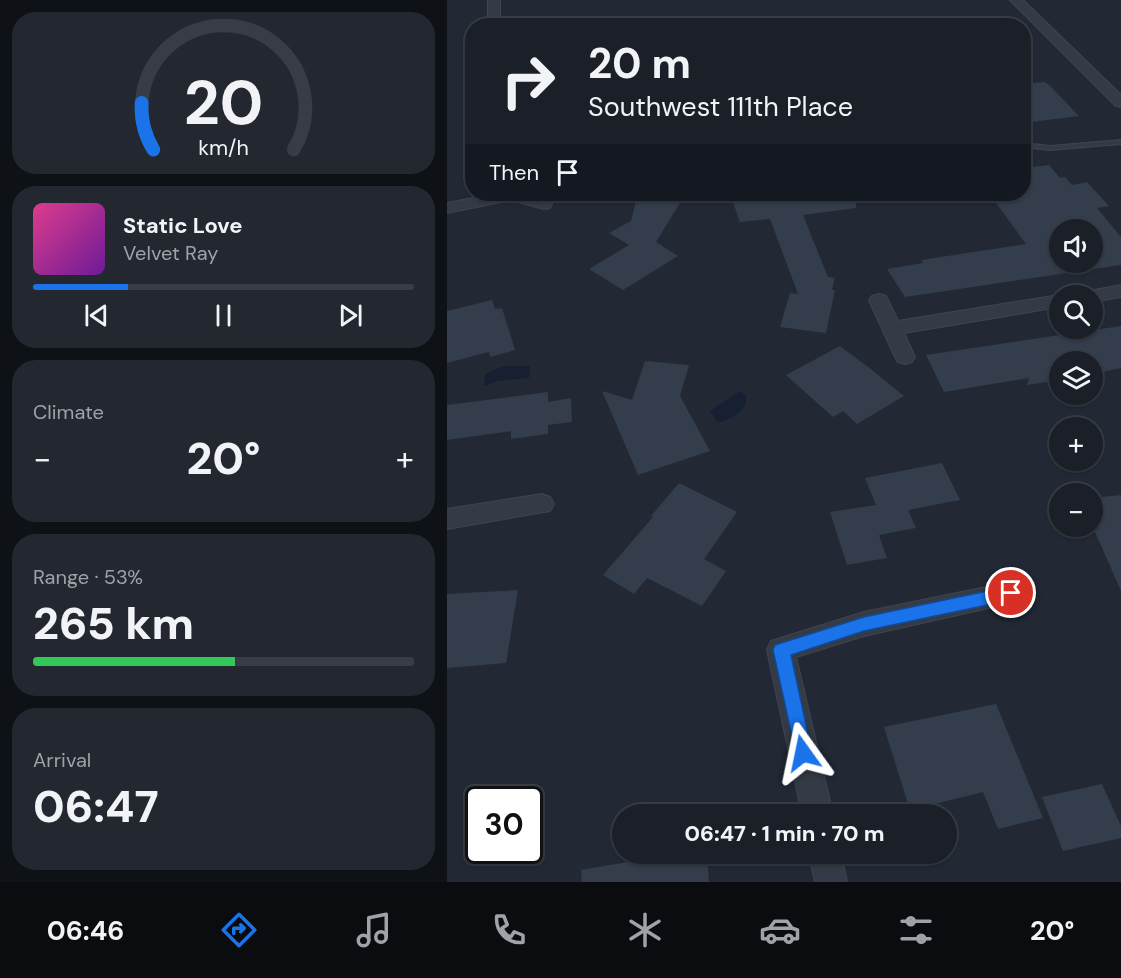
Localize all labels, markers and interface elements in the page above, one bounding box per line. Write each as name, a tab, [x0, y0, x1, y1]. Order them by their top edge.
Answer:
text: 20 m	[588, 36, 691, 91]
icon: right	[489, 42, 567, 120]
text: 20	[184, 62, 263, 143]
text: Southwest 111th Place	[588, 89, 853, 124]
text: km/h	[198, 134, 249, 162]
icon: arrive	[551, 156, 584, 189]
text: Then	[489, 158, 539, 187]
text: Static Love	[123, 211, 243, 240]
map controls	[1049, 219, 1103, 537]
button: sound	[1049, 219, 1103, 273]
text: Velvet Ray	[123, 240, 218, 266]
button: search	[1049, 285, 1103, 339]
icon: previous	[80, 299, 113, 332]
icon: pause	[207, 299, 240, 332]
icon: next	[334, 299, 367, 332]
button: layers	[1049, 351, 1103, 405]
text: Climate	[33, 399, 104, 425]
button: +	[1049, 417, 1103, 471]
text: 20°	[186, 429, 261, 488]
text: −	[33, 437, 51, 480]
text: +	[396, 437, 414, 480]
button: −	[1049, 483, 1103, 537]
text: Range · 53%	[33, 564, 143, 590]
pin	[985, 567, 1036, 618]
icon: arrive	[994, 576, 1027, 609]
text: 265 km	[33, 594, 194, 653]
position arrow	[771, 721, 835, 785]
text: Arrival	[33, 747, 91, 773]
text: 06:47	[33, 777, 159, 836]
speed limit sign: 30	[465, 786, 543, 864]
text: 06:47 · 1 min · 70 m	[684, 819, 885, 848]
icon: directions	[218, 909, 260, 951]
icon: music	[353, 909, 395, 951]
icon: phone	[488, 909, 530, 951]
icon: climate	[624, 909, 666, 951]
icon: car	[759, 909, 801, 951]
icon: filters	[895, 909, 937, 951]
text: 06:46	[47, 913, 124, 948]
text: 20°	[1030, 913, 1074, 948]

